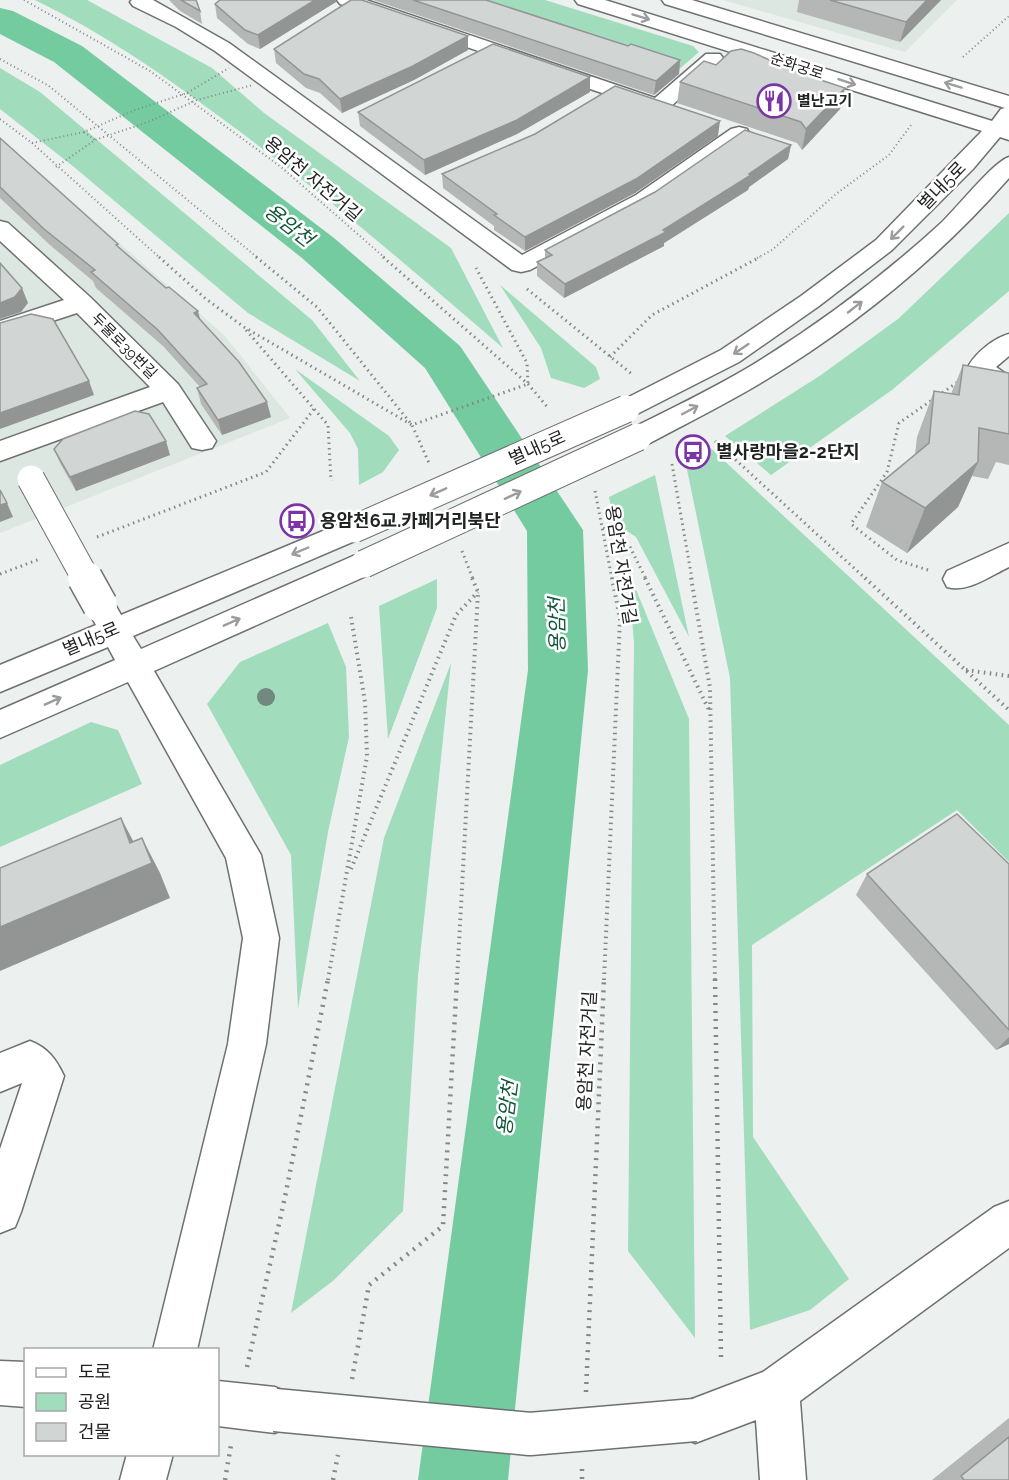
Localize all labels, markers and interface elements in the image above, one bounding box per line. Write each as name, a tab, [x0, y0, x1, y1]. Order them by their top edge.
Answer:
one-way arrow	[631, 12, 650, 23]
street label: 순화궁로	[768, 49, 826, 83]
one-way arrow	[837, 77, 856, 88]
one-way arrow	[944, 79, 963, 90]
restaurant icon: 별난고기	[756, 83, 792, 119]
place label: 별난고기	[797, 92, 852, 110]
street label: 용암천 자전거길	[260, 132, 366, 226]
street label: 별내5로	[913, 157, 970, 214]
water label: 용암천	[260, 199, 318, 251]
one-way arrow	[889, 225, 904, 240]
one-way arrow	[847, 300, 863, 313]
street label: 두물로39번길	[87, 309, 161, 383]
one-way arrow	[733, 343, 749, 355]
one-way arrow	[680, 404, 698, 415]
street label: 별내5로	[505, 426, 568, 469]
bus stop icon: 별사랑마을2-2단지	[675, 434, 711, 470]
place label: 별사랑마을2-2단지	[716, 441, 860, 462]
one-way arrow	[429, 487, 448, 498]
one-way arrow	[503, 489, 521, 501]
bus stop icon: 용암천6교.카페거리북단	[279, 503, 315, 539]
street label: 용암천 자전거길	[602, 504, 641, 626]
place label: 용암천6교.카페거리북단	[320, 510, 501, 531]
one-way arrow	[292, 546, 310, 557]
water label: 용암천	[544, 595, 569, 653]
one-way arrow	[222, 616, 240, 628]
street label: 별내5로	[59, 617, 122, 660]
one-way arrow	[44, 695, 62, 707]
street label: 용암천 자전거길	[573, 990, 600, 1112]
water label: 용암천	[492, 1077, 523, 1137]
legend	[24, 1348, 219, 1456]
text: 도로	[78, 1361, 111, 1382]
text: 공원	[78, 1391, 111, 1412]
text: 건물	[78, 1421, 111, 1442]

